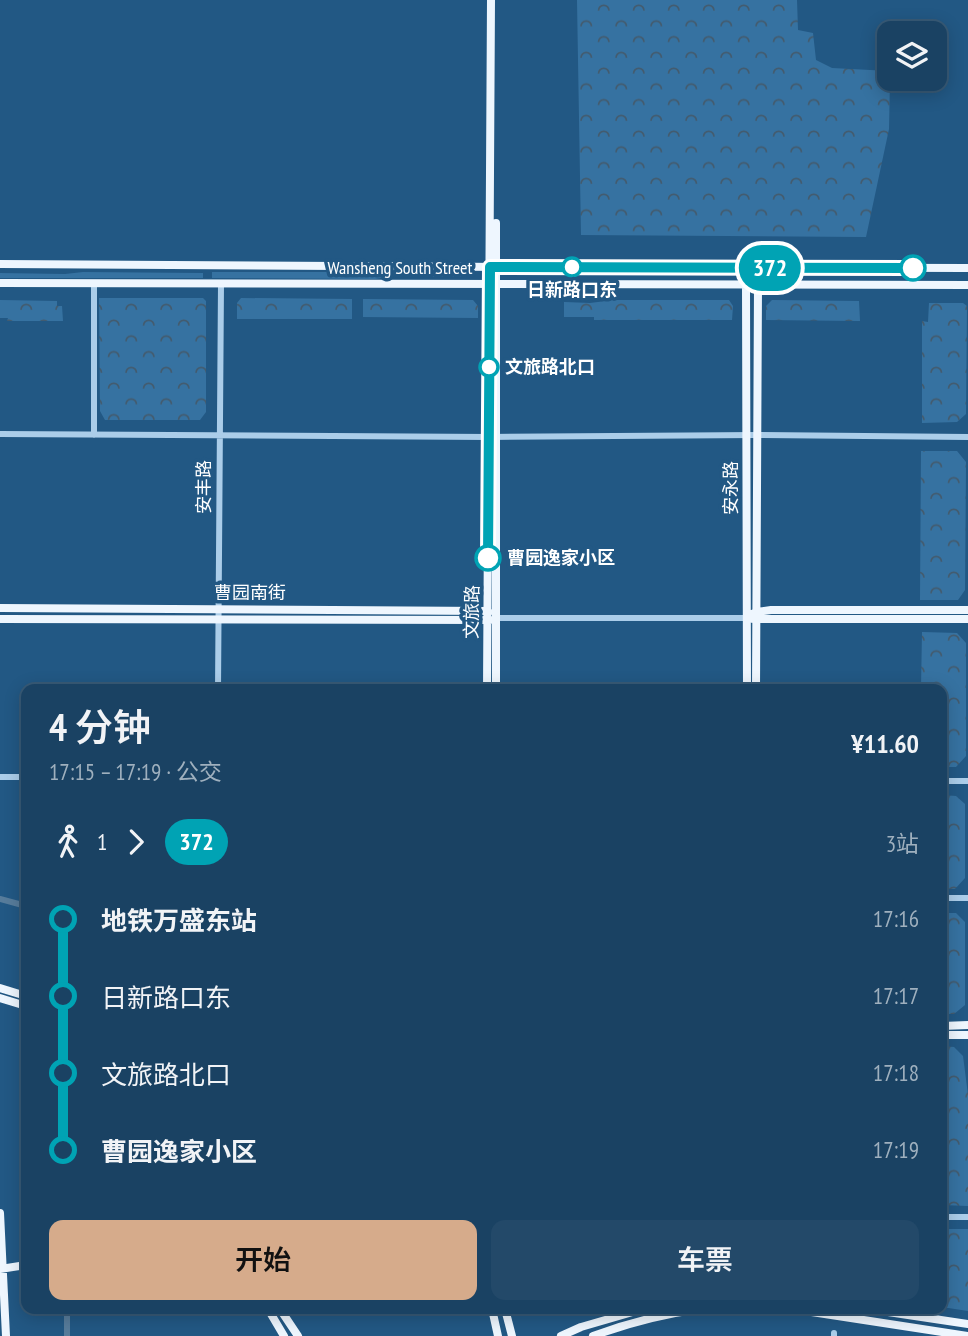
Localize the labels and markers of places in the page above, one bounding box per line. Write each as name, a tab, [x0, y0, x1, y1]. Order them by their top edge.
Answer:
unlabelled marker	[900, 255, 926, 281]
marker: 日新路口东	[562, 257, 582, 277]
place label: 日新路口东	[527, 278, 617, 301]
place label: 文旅路北口	[505, 355, 595, 378]
marker: 文旅路北口	[479, 357, 499, 377]
marker: 曹园逸家小区	[475, 545, 501, 571]
place label: 曹园逸家小区	[507, 546, 615, 569]

